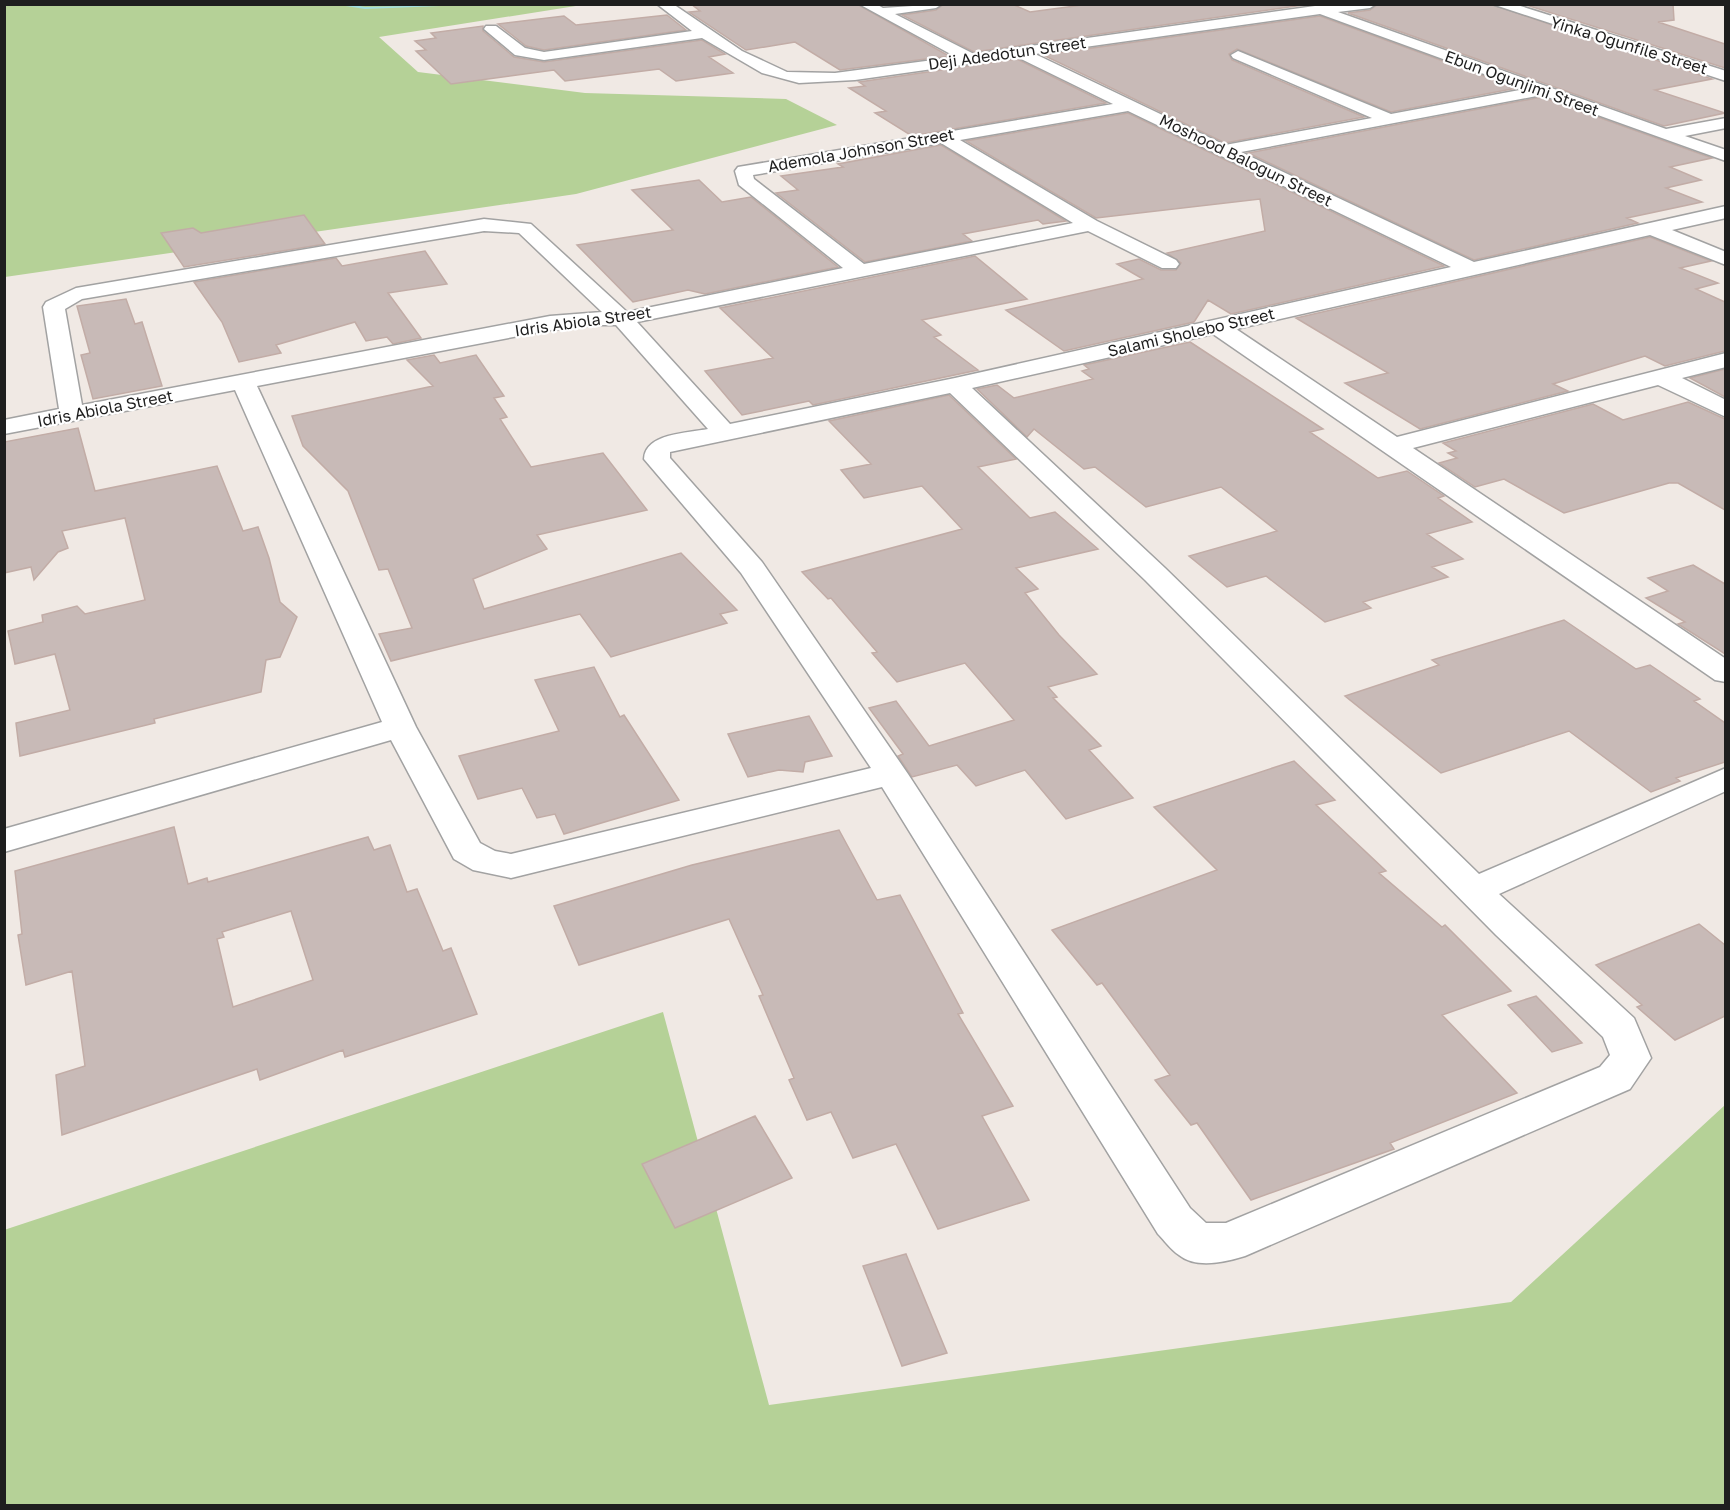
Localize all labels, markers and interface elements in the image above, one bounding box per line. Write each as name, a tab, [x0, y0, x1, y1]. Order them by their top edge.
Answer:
street label: Yinka Ogunfile Street	[1548, 12, 1710, 78]
street label: Deji Adedotun Street	[927, 32, 1087, 74]
street label: Ebun Ogunjimi Street	[1442, 46, 1602, 120]
street label: Moshood Balogun Street	[1156, 109, 1336, 211]
street label: Ademola Johnson Street	[766, 124, 956, 176]
street label: Idris Abiola Street	[513, 302, 653, 340]
street label: Salami Sholebo Street	[1106, 303, 1276, 361]
street label: Idris Abiola Street	[35, 385, 175, 431]

